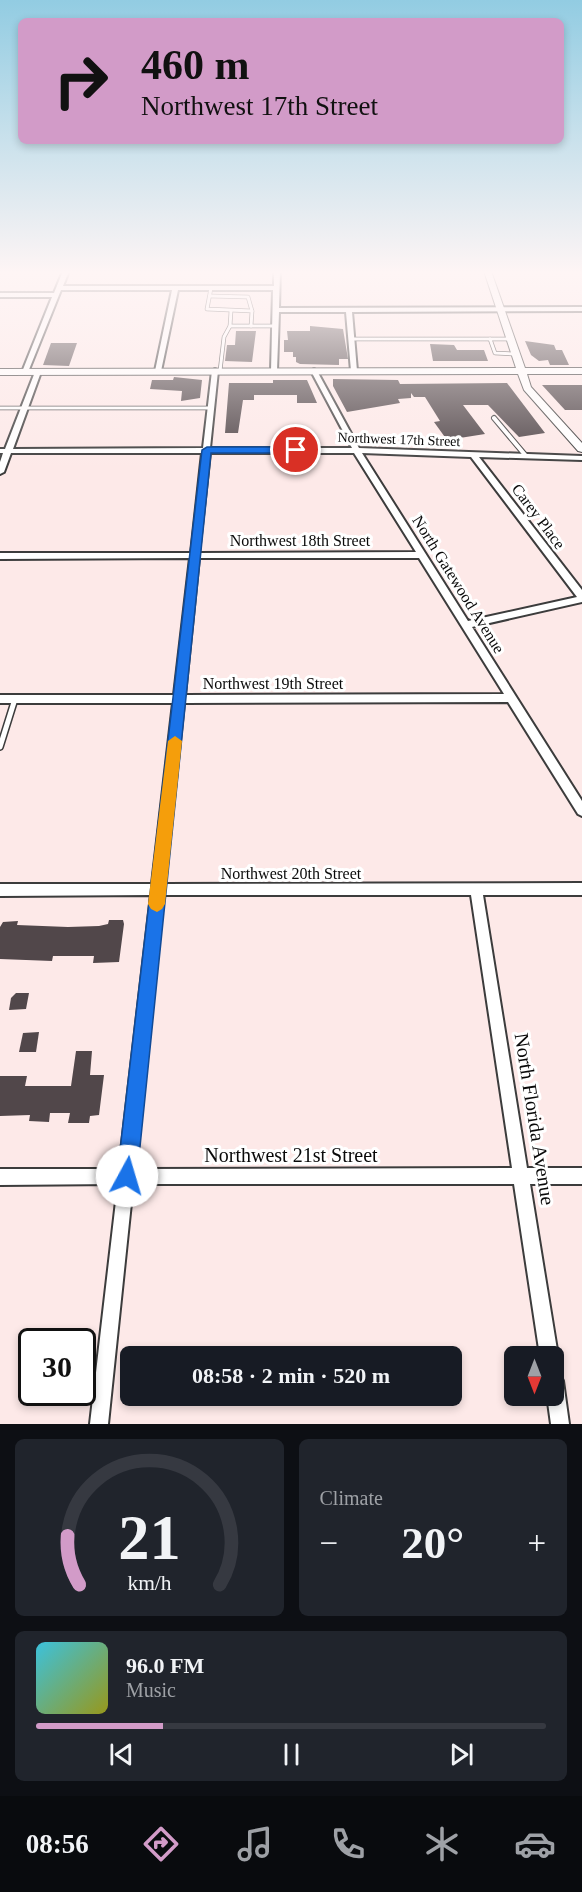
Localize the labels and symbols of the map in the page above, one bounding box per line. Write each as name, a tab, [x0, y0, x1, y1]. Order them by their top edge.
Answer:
pin	[270, 424, 321, 475]
street label: Northwest 17th Street	[337, 430, 461, 449]
street label: Carey Place	[508, 480, 569, 553]
street label: North Gatewood Avenue	[409, 512, 508, 656]
street label: Northwest 18th Street	[230, 532, 371, 549]
street label: Northwest 19th Street	[203, 675, 344, 692]
street label: Northwest 20th Street	[221, 865, 362, 882]
street label: North Florida Avenue	[511, 1031, 559, 1207]
position arrow	[95, 1144, 159, 1208]
street label: Northwest 21st Street	[204, 1144, 378, 1166]
speed limit sign: 30	[18, 1328, 96, 1406]
north arrow	[504, 1346, 564, 1406]

